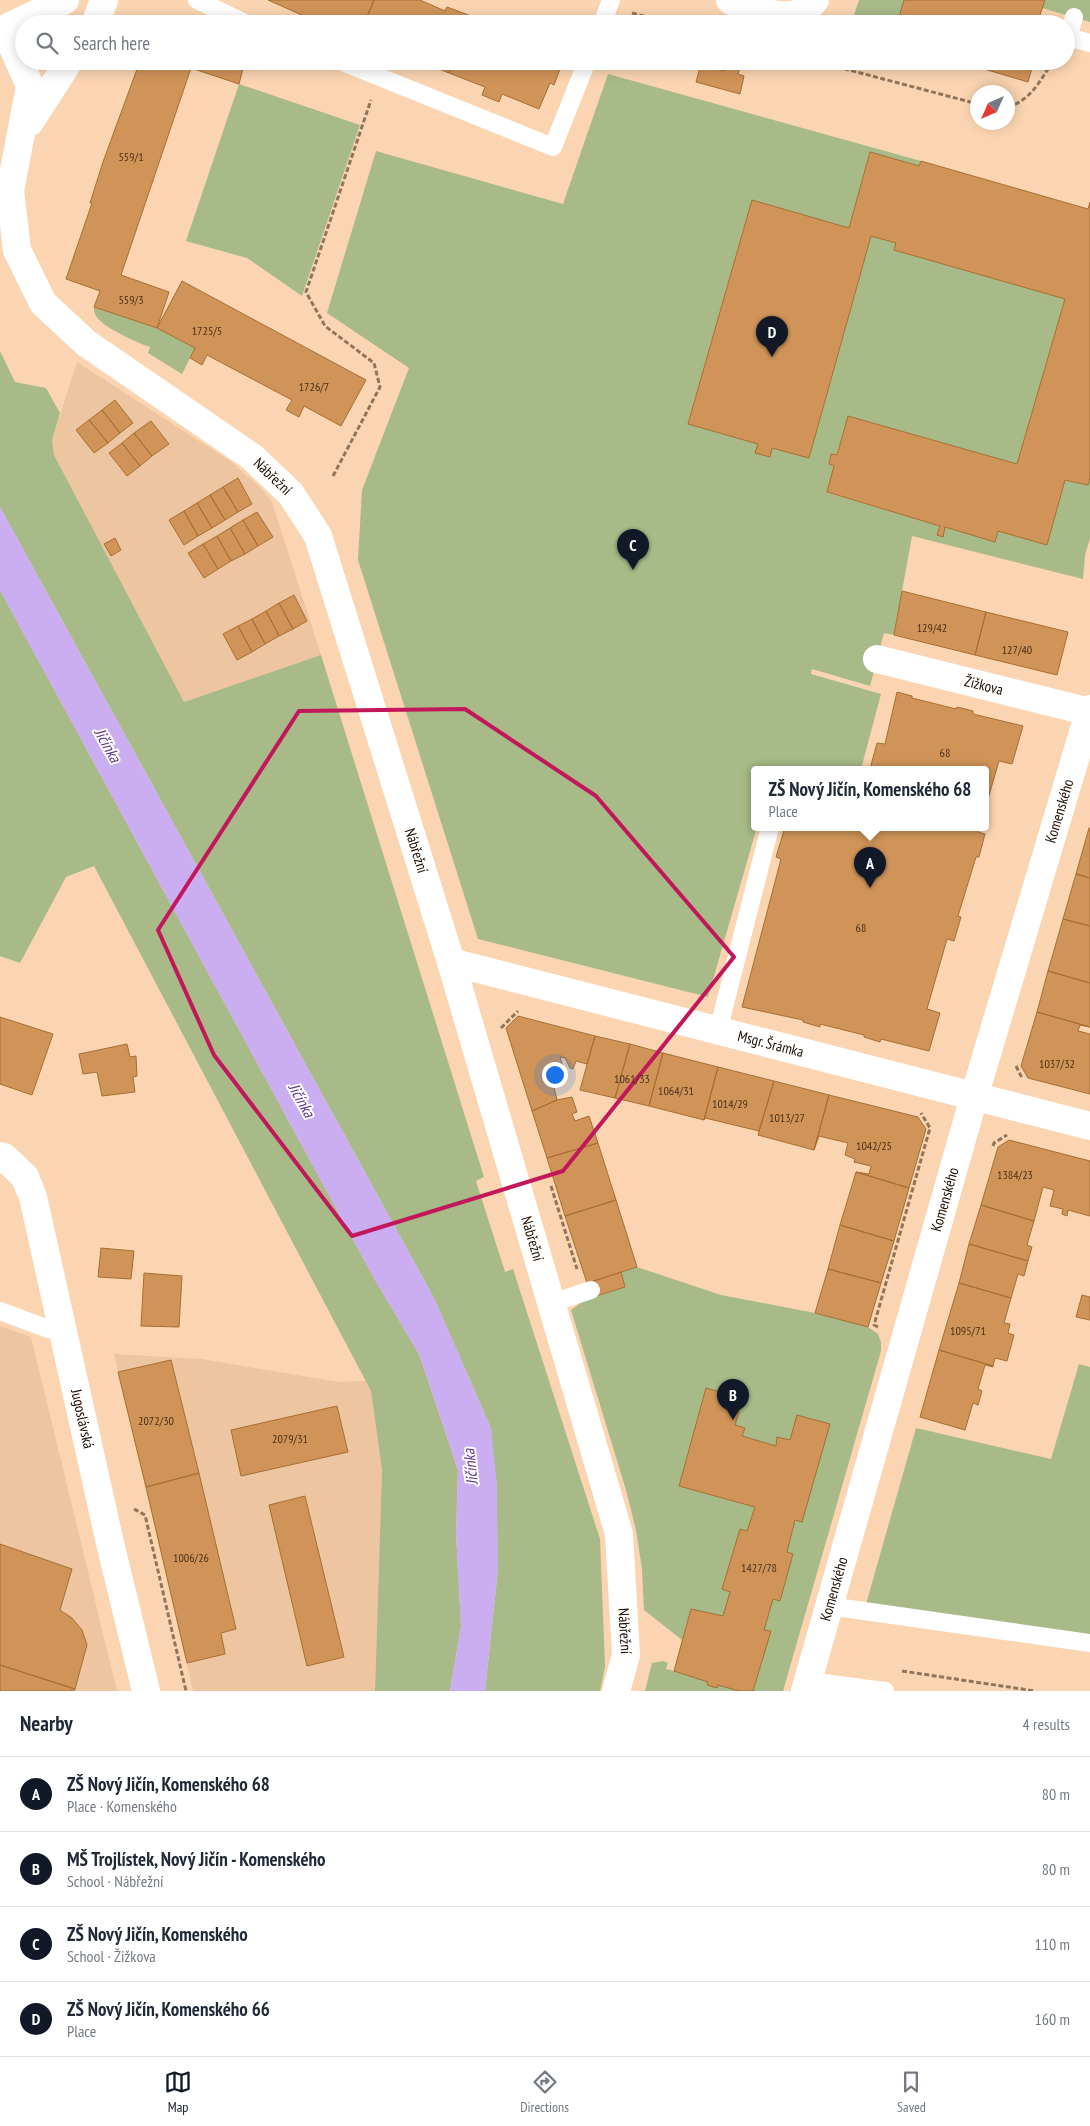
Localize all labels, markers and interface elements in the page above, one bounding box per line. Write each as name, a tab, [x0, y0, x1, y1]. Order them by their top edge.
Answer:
search box	[15, 15, 1075, 70]
icon: search	[33, 29, 61, 57]
text: Search here	[73, 31, 150, 55]
north arrow	[970, 85, 1015, 130]
house number: 559/1	[118, 149, 144, 164]
house number: 559/3	[118, 292, 144, 307]
pin: D	[756, 316, 788, 357]
house number: 1725/5	[192, 323, 222, 338]
house number: 1726/7	[299, 379, 329, 394]
street label: Nábřežní	[250, 453, 297, 499]
pin: C	[617, 529, 649, 570]
house number: 129/42	[917, 620, 947, 635]
house number: 127/40	[1002, 642, 1032, 657]
street label: Žižkova	[963, 671, 1005, 699]
water label: Jičínka	[90, 723, 126, 767]
house number: 68	[940, 745, 950, 760]
popup	[751, 766, 989, 831]
text: ZŠ Nový Jičín, Komenského 68	[769, 777, 971, 801]
street label: Komenského	[1040, 777, 1078, 845]
text: Place	[769, 801, 798, 821]
street label: Nábřežní	[401, 826, 433, 876]
pin: A	[854, 847, 886, 888]
house number: 68	[856, 920, 866, 935]
street label: Msgr. Šrámka	[736, 1026, 806, 1061]
house number: 1037/32	[1039, 1056, 1075, 1071]
your location	[542, 1062, 568, 1088]
house number: 1061/33	[614, 1071, 650, 1086]
water label: Jičínka	[284, 1078, 320, 1122]
house number: 1064/31	[658, 1083, 694, 1098]
house number: 1014/29	[712, 1096, 748, 1111]
house number: 1013/27	[769, 1110, 805, 1125]
house number: 1042/25	[856, 1138, 892, 1153]
street label: Komenského	[926, 1165, 963, 1234]
house number: 1384/23	[997, 1167, 1033, 1182]
street label: Nábřežní	[517, 1214, 549, 1264]
house number: 1095/71	[950, 1323, 986, 1338]
pin: B	[717, 1379, 749, 1420]
street label: Jugoslávská	[67, 1386, 99, 1450]
house number: 2072/30	[138, 1413, 174, 1428]
house number: 2079/31	[272, 1431, 308, 1446]
water label: Jičínka	[458, 1446, 482, 1487]
house number: 1006/26	[173, 1550, 209, 1565]
street label: Komenského	[815, 1555, 852, 1623]
house number: 1427/78	[741, 1560, 777, 1575]
street label: Nábřežní	[614, 1607, 636, 1655]
text: Nearby	[20, 1710, 73, 1737]
text: 4 results	[1023, 1714, 1070, 1734]
text: ZŠ Nový Jičín, Komenského 68	[67, 1772, 270, 1796]
text: A	[32, 1784, 40, 1804]
text: 80 m	[1042, 1784, 1070, 1804]
text: Place · Komenského	[67, 1796, 177, 1816]
text: MŠ Trojlístek, Nový Jičín - Komenského	[67, 1847, 326, 1871]
text: B	[32, 1859, 40, 1879]
text: 80 m	[1042, 1859, 1070, 1879]
text: School · Nábřežní	[67, 1871, 163, 1891]
text: ZŠ Nový Jičín, Komenského	[67, 1922, 248, 1946]
text: C	[32, 1934, 40, 1954]
text: 110 m	[1035, 1934, 1070, 1954]
text: School · Žižkova	[67, 1946, 156, 1966]
text: ZŠ Nový Jičín, Komenského 66	[67, 1997, 270, 2021]
text: D	[32, 2009, 40, 2029]
text: 160 m	[1035, 2009, 1070, 2029]
text: Place	[67, 2021, 96, 2041]
tab: Map	[164, 2068, 192, 2116]
tab: Directions	[520, 2068, 569, 2116]
tab: Saved	[897, 2068, 926, 2116]

